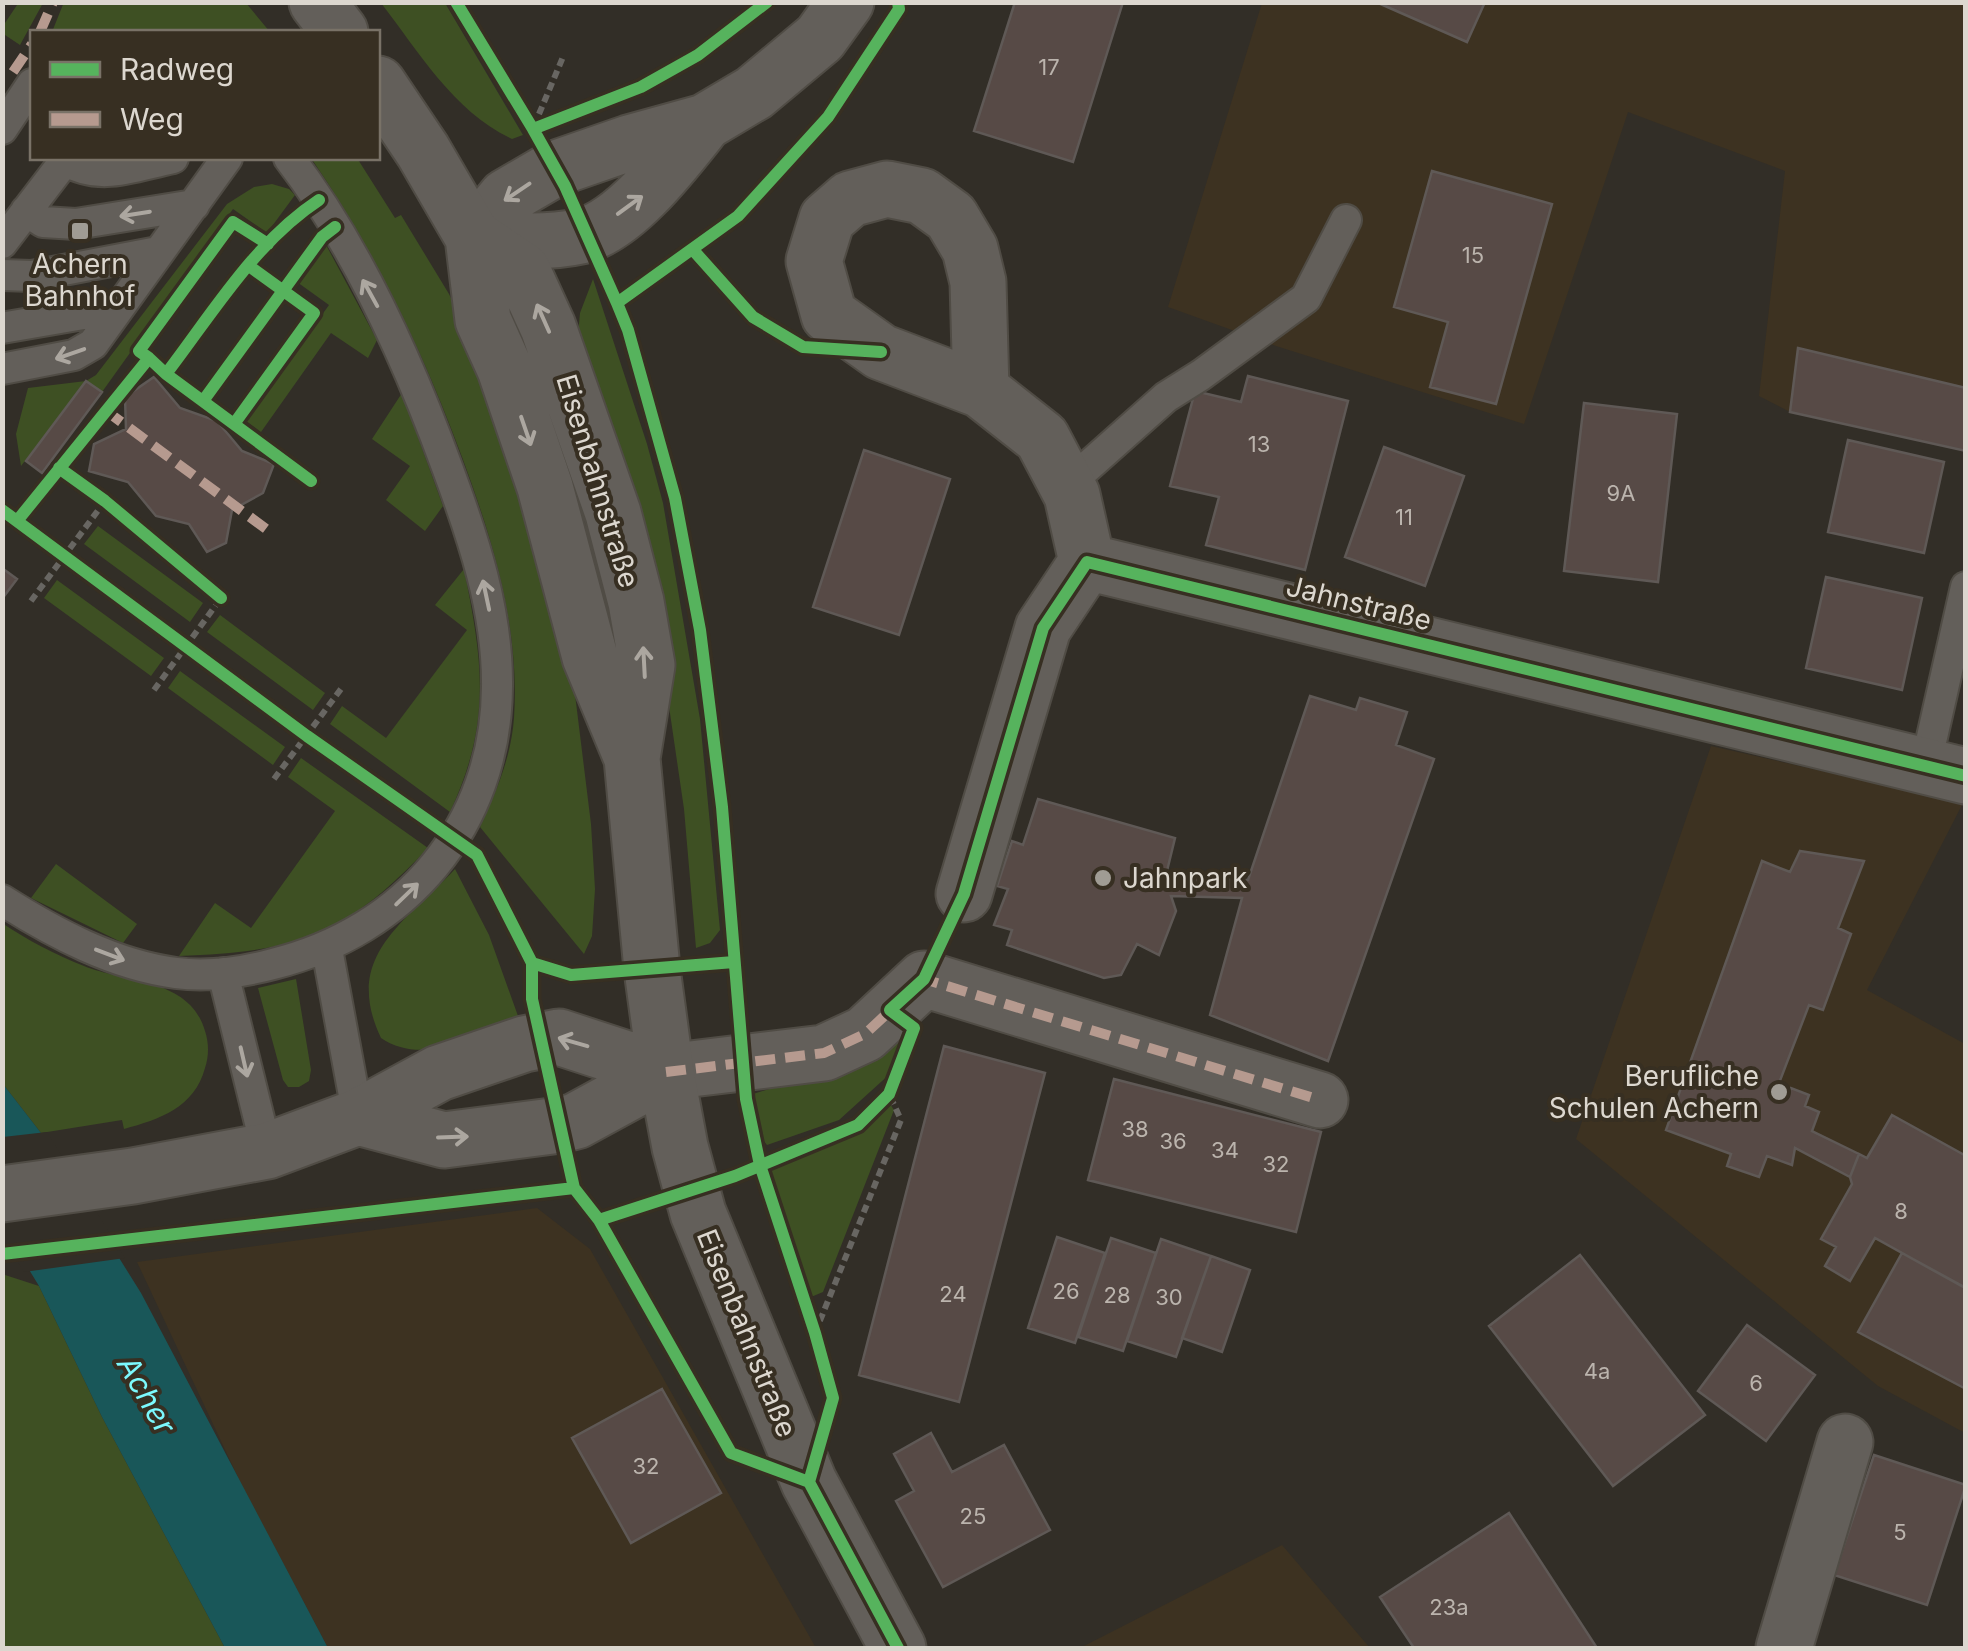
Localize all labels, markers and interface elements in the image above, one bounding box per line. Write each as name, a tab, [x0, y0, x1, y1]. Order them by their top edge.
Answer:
legend	[30, 30, 380, 160]
text: Radweg	[120, 51, 234, 87]
house number: 17	[1038, 54, 1060, 80]
text: Weg	[120, 101, 184, 137]
one-way arrow	[503, 181, 531, 202]
one-way arrow	[616, 195, 644, 216]
one-way arrow	[119, 205, 151, 224]
marker: Achern Bahnhof	[69, 220, 91, 242]
house number: 15	[1462, 242, 1484, 268]
place label: Achern Bahnhof	[25, 247, 135, 313]
one-way arrow	[360, 278, 380, 308]
one-way arrow	[533, 303, 551, 334]
one-way arrow	[54, 346, 86, 364]
street label: Eisenbahnstraße	[549, 370, 647, 592]
one-way arrow	[518, 414, 536, 446]
house number: 13	[1248, 431, 1270, 457]
house number: 9A	[1607, 480, 1635, 506]
house number: 11	[1395, 504, 1413, 530]
street label: Jahnstraße	[1283, 569, 1435, 637]
one-way arrow	[476, 580, 494, 612]
one-way arrow	[634, 646, 653, 678]
place label: Jahnpark	[1123, 861, 1247, 895]
marker: Jahnpark	[1092, 867, 1114, 889]
one-way arrow	[394, 882, 418, 906]
one-way arrow	[94, 947, 125, 965]
one-way arrow	[558, 1032, 590, 1050]
one-way arrow	[236, 1045, 254, 1077]
place label: Berufliche Schulen Achern	[1549, 1059, 1759, 1125]
marker: Berufliche Schulen Achern	[1768, 1081, 1790, 1103]
house number: 38	[1121, 1116, 1149, 1142]
one-way arrow	[436, 1127, 468, 1146]
house number: 36	[1159, 1128, 1187, 1154]
house number: 34	[1211, 1137, 1239, 1163]
house number: 32	[1262, 1151, 1290, 1177]
house number: 8	[1894, 1198, 1908, 1224]
street label: Eisenbahnstraße	[690, 1224, 804, 1442]
house number: 26	[1052, 1278, 1080, 1304]
house number: 24	[939, 1281, 967, 1307]
house number: 28	[1103, 1282, 1131, 1308]
house number: 30	[1155, 1284, 1183, 1310]
water label: Acher	[110, 1348, 184, 1441]
house number: 4a	[1584, 1358, 1610, 1384]
house number: 6	[1749, 1370, 1763, 1396]
house number: 32	[632, 1453, 660, 1479]
house number: 25	[960, 1503, 986, 1529]
house number: 5	[1893, 1519, 1907, 1545]
house number: 23a	[1429, 1594, 1469, 1620]

